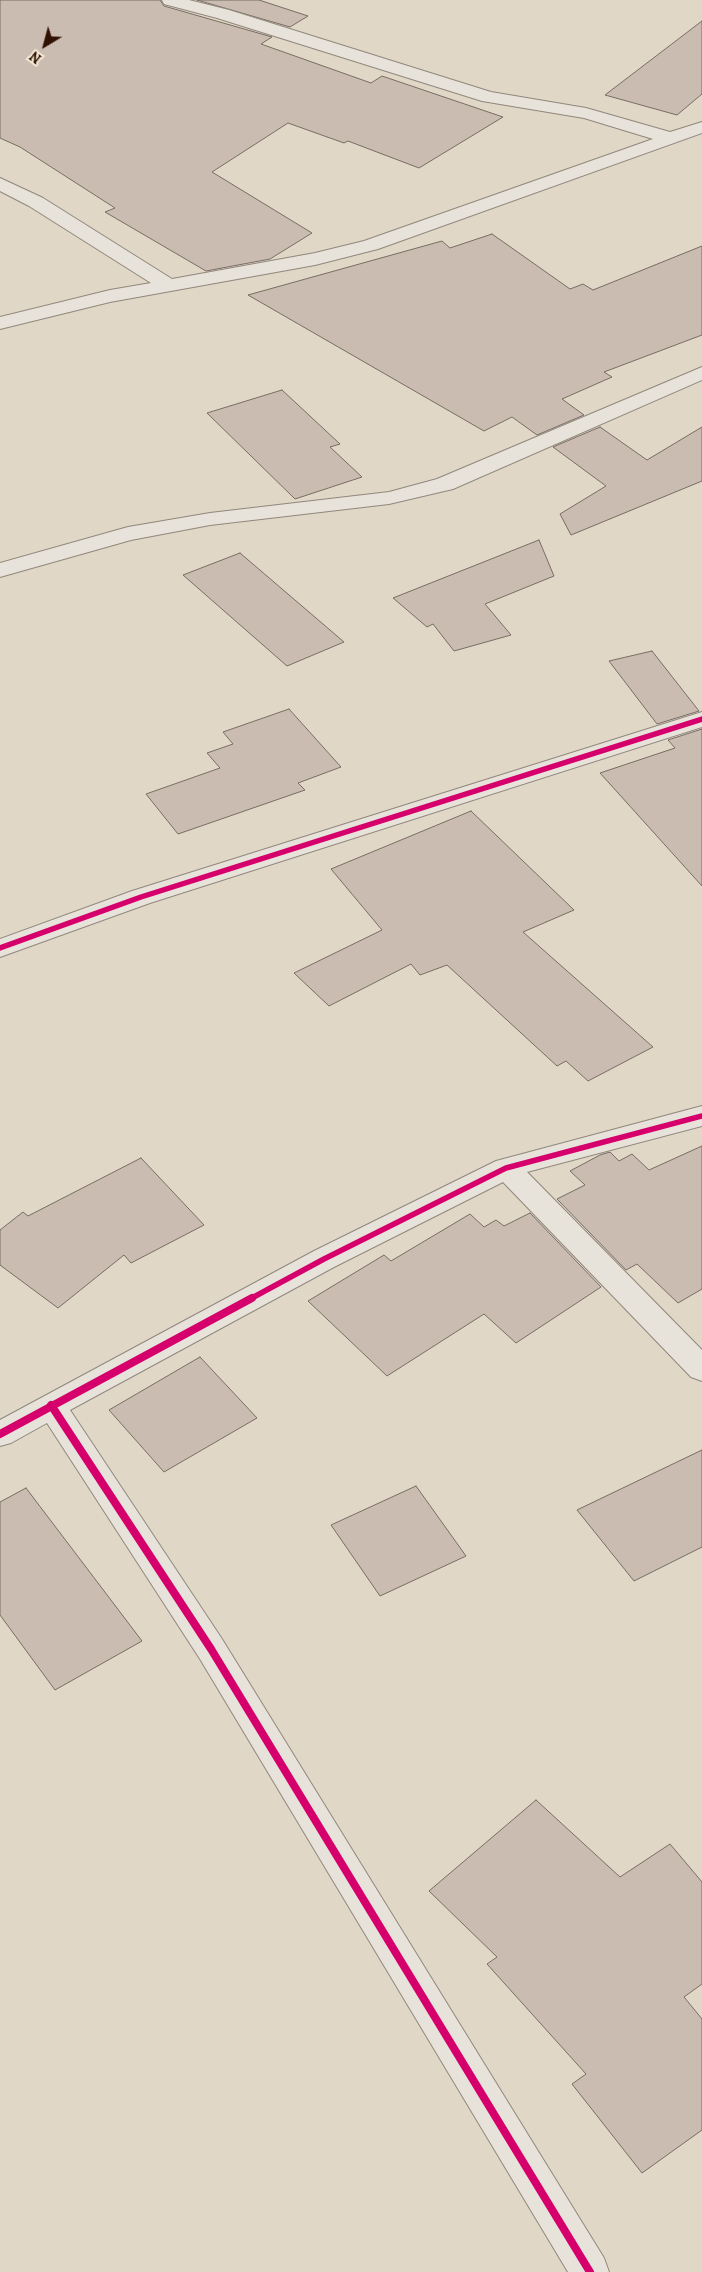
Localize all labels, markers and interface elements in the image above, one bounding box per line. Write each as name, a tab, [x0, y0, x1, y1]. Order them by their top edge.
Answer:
north arrow	[20, 20, 70, 70]
text: N	[26, 47, 45, 68]

